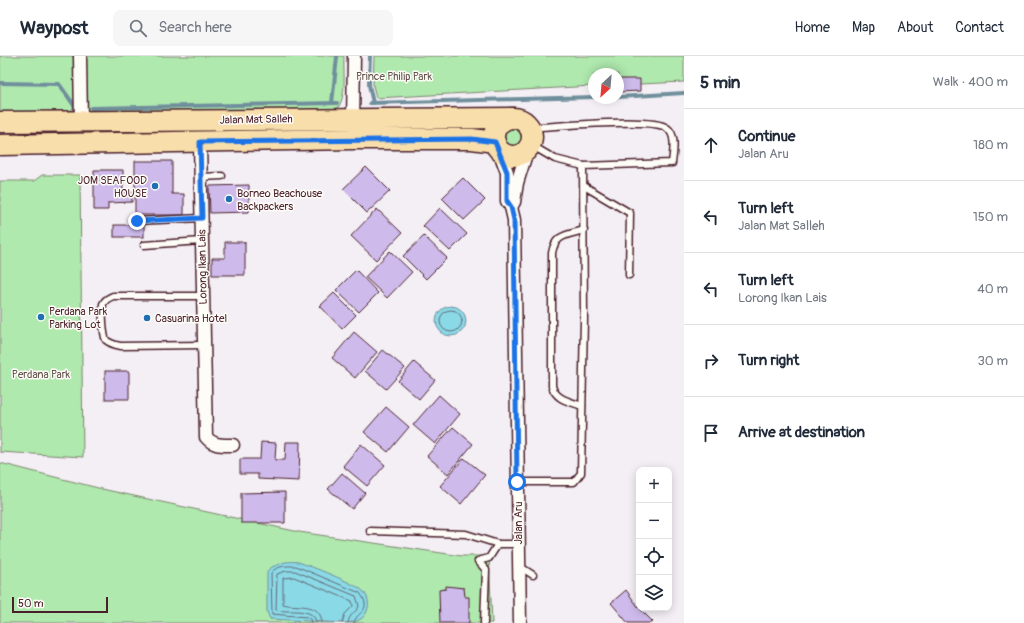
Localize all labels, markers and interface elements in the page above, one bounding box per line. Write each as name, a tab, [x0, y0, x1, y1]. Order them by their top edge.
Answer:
search box	[113, 10, 393, 46]
text: Waypost	[20, 16, 89, 40]
icon: search	[127, 17, 149, 39]
text: Search here	[159, 18, 232, 37]
text: Home	[795, 19, 830, 36]
text: Map	[852, 19, 875, 36]
text: About	[897, 19, 933, 36]
text: Contact	[955, 19, 1004, 36]
north arrow	[588, 68, 624, 104]
park label: Prince Philip Park	[356, 70, 432, 83]
text: 5 min	[700, 72, 740, 93]
text: Walk · 400 m	[933, 74, 1008, 90]
street label: Jalan Mat Salleh	[219, 112, 293, 127]
text: Continue	[738, 127, 796, 146]
icon: ahead	[700, 134, 722, 156]
text: 180 m	[973, 137, 1008, 153]
text: Jalan Aru	[738, 146, 789, 162]
place label: JOM SEAFOOD HOUSE	[78, 174, 147, 200]
marker: JOM SEAFOOD HOUSE	[150, 181, 160, 191]
place label: Borneo Beachouse Backpackers	[237, 187, 323, 213]
marker: Borneo Beachouse Backpackers	[224, 194, 234, 204]
text: Turn left	[738, 199, 794, 218]
icon: left	[700, 206, 722, 228]
text: 150 m	[973, 209, 1008, 225]
route end	[128, 212, 146, 230]
text: Jalan Mat Salleh	[738, 218, 825, 234]
street label: Lorong Ikan Lais	[195, 229, 210, 305]
text: Turn left	[738, 271, 794, 290]
icon: left	[700, 278, 722, 300]
text: 40 m	[977, 281, 1008, 297]
text: Lorong Ikan Lais	[738, 290, 827, 306]
place label: Perdana Park Parking Lot	[49, 305, 108, 331]
marker: Perdana Park Parking Lot	[36, 312, 46, 322]
place label: Casuarina Hotel	[155, 312, 227, 325]
marker: Casuarina Hotel	[142, 313, 152, 323]
icon: right	[700, 350, 722, 372]
text: Turn right	[738, 351, 799, 370]
text: 30 m	[978, 353, 1008, 369]
park label: Perdana Park	[12, 368, 71, 381]
icon: arrive	[700, 422, 722, 444]
text: Arrive at destination	[738, 423, 865, 442]
map controls	[636, 467, 672, 611]
button: +	[636, 467, 672, 503]
route start	[508, 473, 526, 491]
street label: Jalan Aru	[512, 502, 525, 545]
button: −	[636, 503, 672, 539]
button: locate	[636, 539, 672, 575]
button: layers	[636, 575, 672, 611]
scale bar	[12, 595, 108, 614]
text: 50 m	[18, 597, 44, 610]

